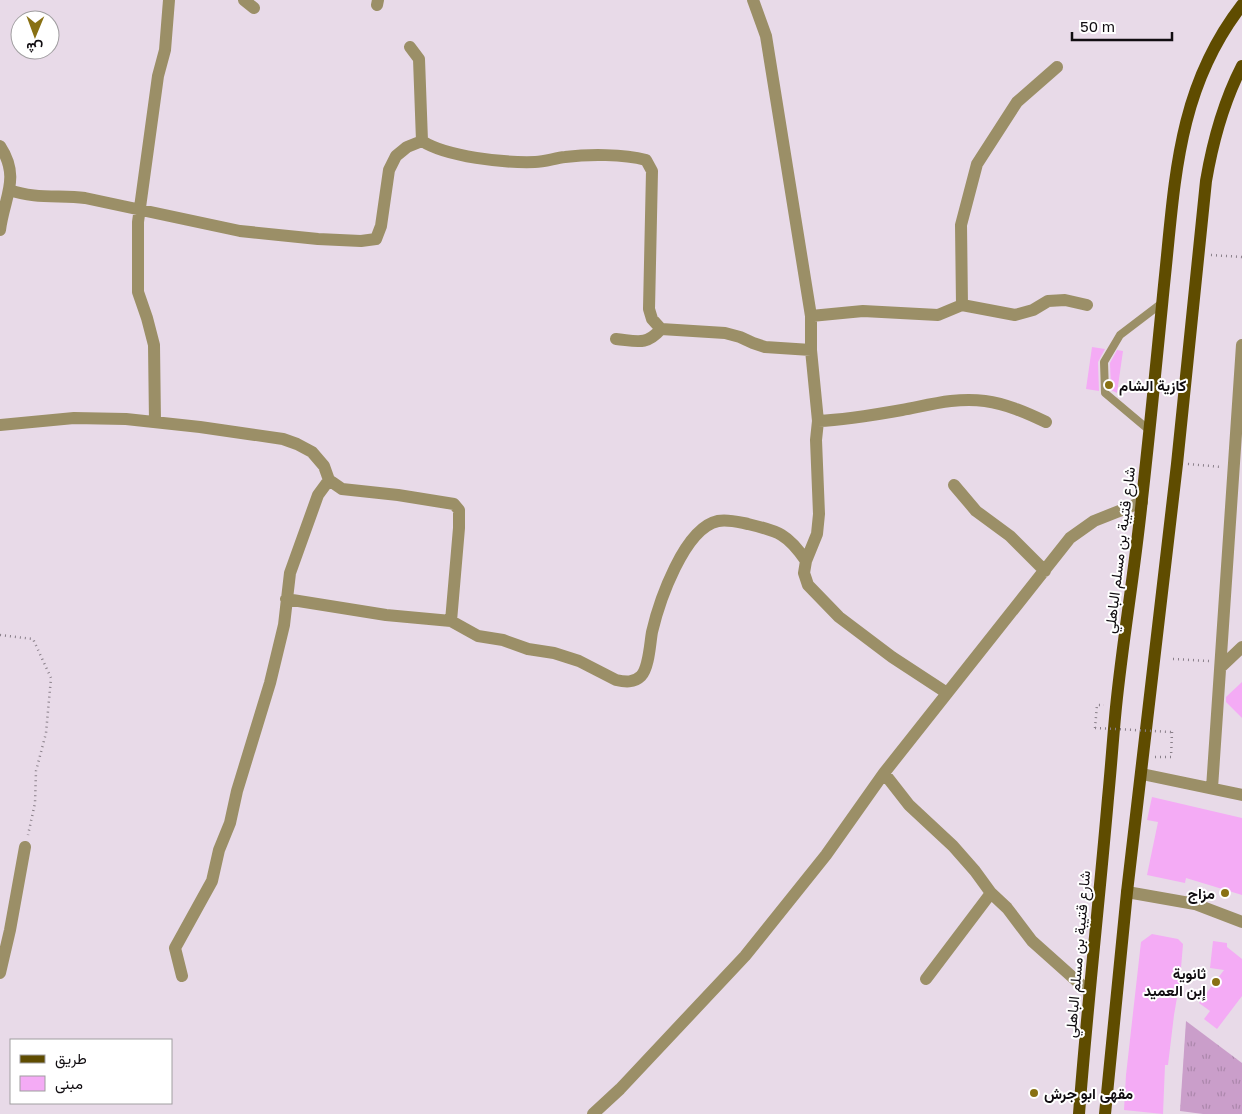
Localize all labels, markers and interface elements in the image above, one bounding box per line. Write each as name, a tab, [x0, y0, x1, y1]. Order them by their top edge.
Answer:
north arrow	[10, 10, 60, 60]
scale bar	[1072, 10, 1172, 42]
text: 50 m	[1080, 17, 1115, 35]
text: ش	[26, 39, 43, 57]
place label: كازية الشام	[1119, 376, 1187, 396]
marker: كازية الشام	[1103, 379, 1115, 391]
street label: شارع قتيبة بن مسلم الباهلي	[1100, 465, 1143, 635]
street label: شارع قتيبة بن مسلم الباهلي	[1061, 869, 1098, 1039]
place label: مزاج	[1188, 884, 1215, 904]
marker: مزاج	[1219, 887, 1231, 899]
place label: ثانوية إبن العميد	[1144, 964, 1206, 1001]
marker: ثانوية إبن العميد	[1210, 976, 1222, 988]
legend	[10, 1039, 172, 1104]
text: طريق	[55, 1049, 87, 1069]
text: مبنى	[55, 1074, 83, 1094]
place label: مقهى ابو جرش	[1044, 1084, 1133, 1103]
marker: مقهى ابو جرش	[1028, 1087, 1040, 1099]

